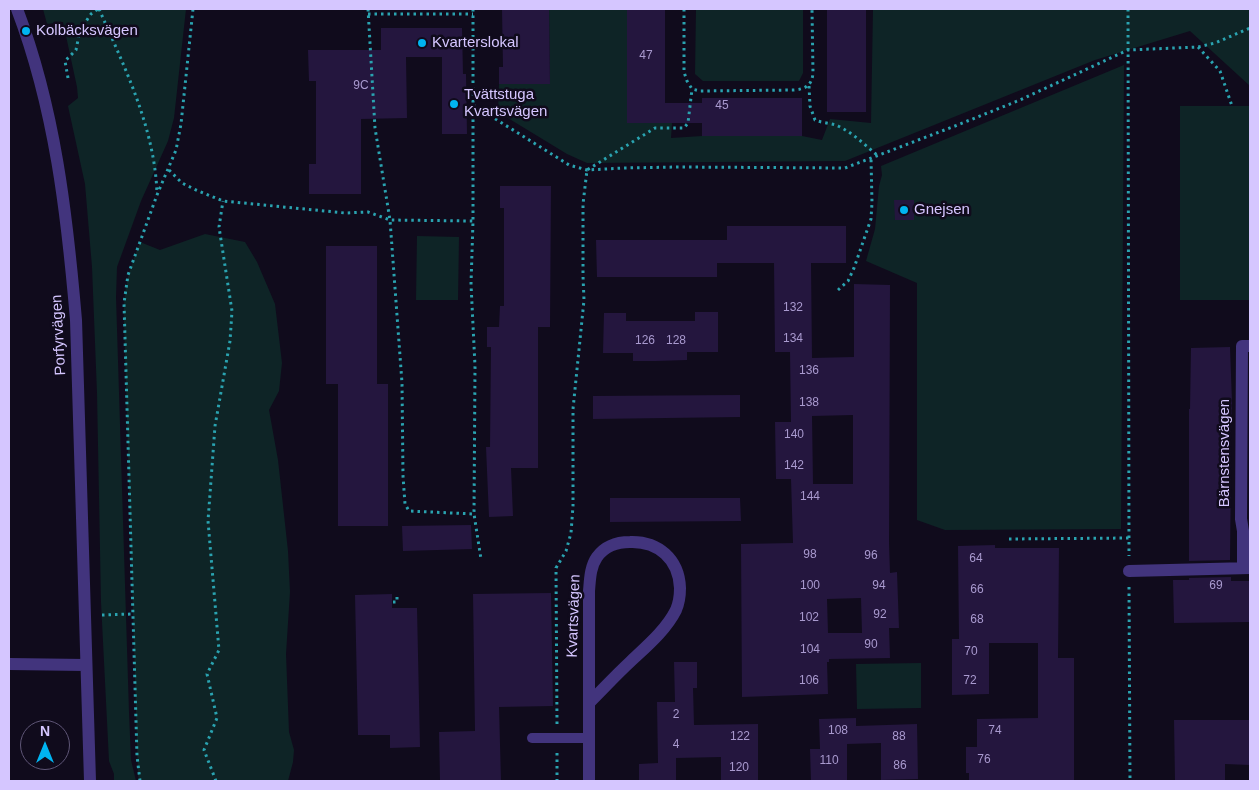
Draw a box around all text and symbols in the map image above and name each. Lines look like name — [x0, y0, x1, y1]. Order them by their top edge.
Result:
place label: Kolbäcksvägen — [36, 22, 138, 40]
marker: Kolbäcksvägen — [20, 25, 32, 37]
place label: Kvarterslokal — [432, 34, 519, 52]
marker: Kvarterslokal — [416, 37, 428, 49]
house number: 47 — [639, 49, 653, 63]
house number: 9C — [353, 79, 369, 93]
place label: Tvättstuga Kvartsvägen — [464, 86, 547, 121]
marker: Tvättstuga Kvartsvägen — [448, 98, 460, 110]
house number: 45 — [715, 99, 729, 113]
place label: Gnejsen — [914, 201, 970, 219]
marker: Gnejsen — [898, 204, 910, 216]
street label: Porfyrvägen — [48, 294, 70, 376]
house number: 132 — [783, 301, 803, 315]
house number: 134 — [783, 332, 803, 346]
house number: 126 — [635, 334, 655, 348]
house number: 128 — [666, 334, 686, 348]
house number: 136 — [799, 364, 819, 378]
house number: 138 — [799, 396, 819, 410]
street label: Bärnstensvägen — [1216, 399, 1234, 507]
house number: 140 — [784, 428, 804, 442]
house number: 142 — [784, 459, 804, 473]
house number: 144 — [800, 490, 820, 504]
house number: 98 — [803, 548, 817, 562]
house number: 96 — [864, 549, 878, 563]
house number: 64 — [969, 552, 983, 566]
street label: Kvartsvägen — [564, 574, 584, 658]
house number: 100 — [800, 579, 820, 593]
house number: 94 — [872, 579, 886, 593]
house number: 69 — [1209, 579, 1223, 593]
house number: 66 — [970, 583, 984, 597]
house number: 92 — [873, 608, 887, 622]
house number: 102 — [799, 611, 819, 625]
house number: 68 — [970, 613, 984, 627]
house number: 90 — [864, 638, 878, 652]
house number: 104 — [800, 643, 820, 657]
house number: 70 — [964, 645, 978, 659]
house number: 106 — [799, 674, 819, 688]
house number: 72 — [963, 674, 977, 688]
house number: 2 — [673, 708, 679, 722]
north arrow — [20, 720, 70, 770]
text: N — [40, 723, 50, 739]
house number: 108 — [828, 724, 848, 738]
house number: 74 — [988, 724, 1002, 738]
house number: 122 — [730, 730, 750, 744]
house number: 88 — [892, 730, 906, 744]
house number: 4 — [673, 738, 679, 752]
house number: 76 — [977, 753, 991, 767]
house number: 110 — [819, 754, 839, 768]
house number: 86 — [893, 759, 907, 773]
house number: 120 — [729, 761, 749, 775]

